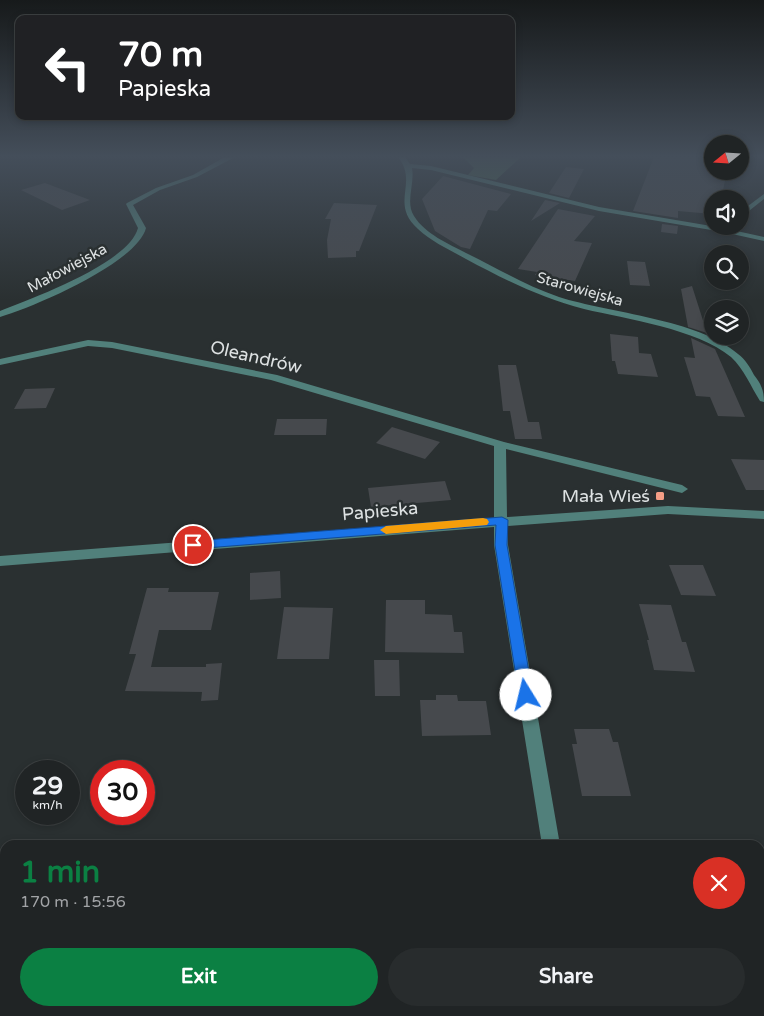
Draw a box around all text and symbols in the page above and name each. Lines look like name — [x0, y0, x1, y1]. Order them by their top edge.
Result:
text: 70 m — [118, 34, 203, 76]
icon: left — [35, 35, 100, 100]
text: Papieska — [118, 76, 211, 102]
north arrow — [704, 135, 749, 180]
map controls — [704, 135, 749, 345]
button: sound — [704, 190, 749, 235]
street label: Małowiejska — [24, 240, 110, 296]
button: search — [704, 245, 749, 290]
street label: Starowiejska — [535, 268, 625, 310]
button: layers — [704, 300, 749, 345]
street label: Oleandrów — [208, 336, 304, 378]
place label: Mała Wieś — [562, 485, 650, 507]
marker: Mała Wieś — [654, 490, 666, 502]
street label: Papieska — [341, 497, 419, 525]
pin — [172, 524, 214, 566]
icon: arrive — [179, 531, 207, 559]
position arrow — [499, 668, 551, 720]
speed limit sign: 30 — [90, 760, 155, 825]
text: 29 — [32, 771, 63, 801]
text: km/h — [32, 798, 63, 812]
text: 1 min — [20, 854, 100, 891]
button: close — [693, 857, 745, 909]
text: 170 m · 15:56 — [20, 892, 126, 912]
button: Exit — [20, 948, 378, 1006]
button: Share — [388, 948, 745, 1006]

